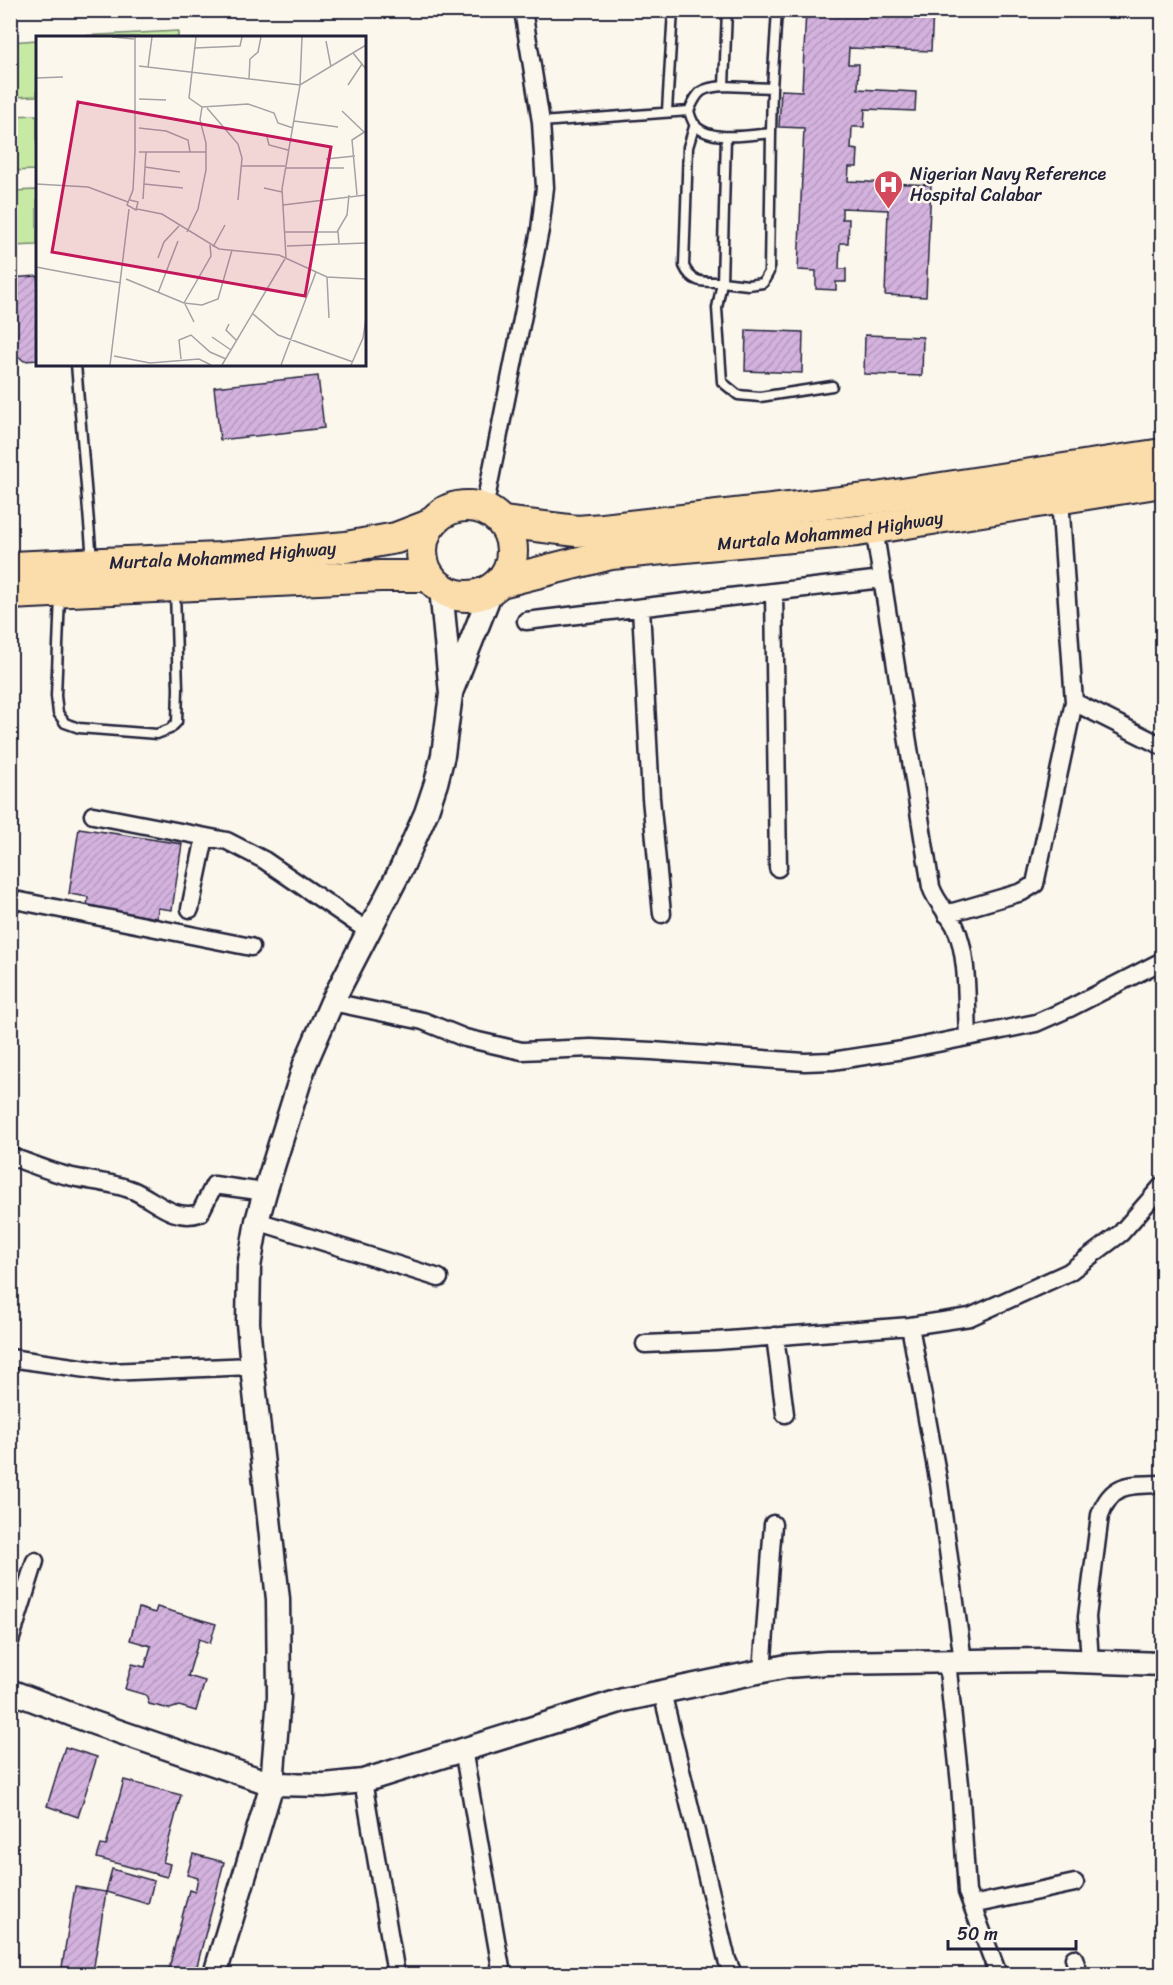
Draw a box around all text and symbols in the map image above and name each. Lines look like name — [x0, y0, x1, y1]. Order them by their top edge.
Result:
inset map — [36, 36, 366, 366]
place label: Nigerian Navy Reference Hospital Calabar — [910, 158, 1107, 211]
hospital icon: Nigerian Navy Reference Hospital Calabar — [873, 168, 905, 210]
street label: Murtala Mohammed Highway — [716, 501, 946, 560]
street label: Murtala Mohammed Highway — [108, 532, 338, 579]
scale bar — [948, 1913, 1076, 1951]
text: 50 m — [957, 1918, 998, 1950]

